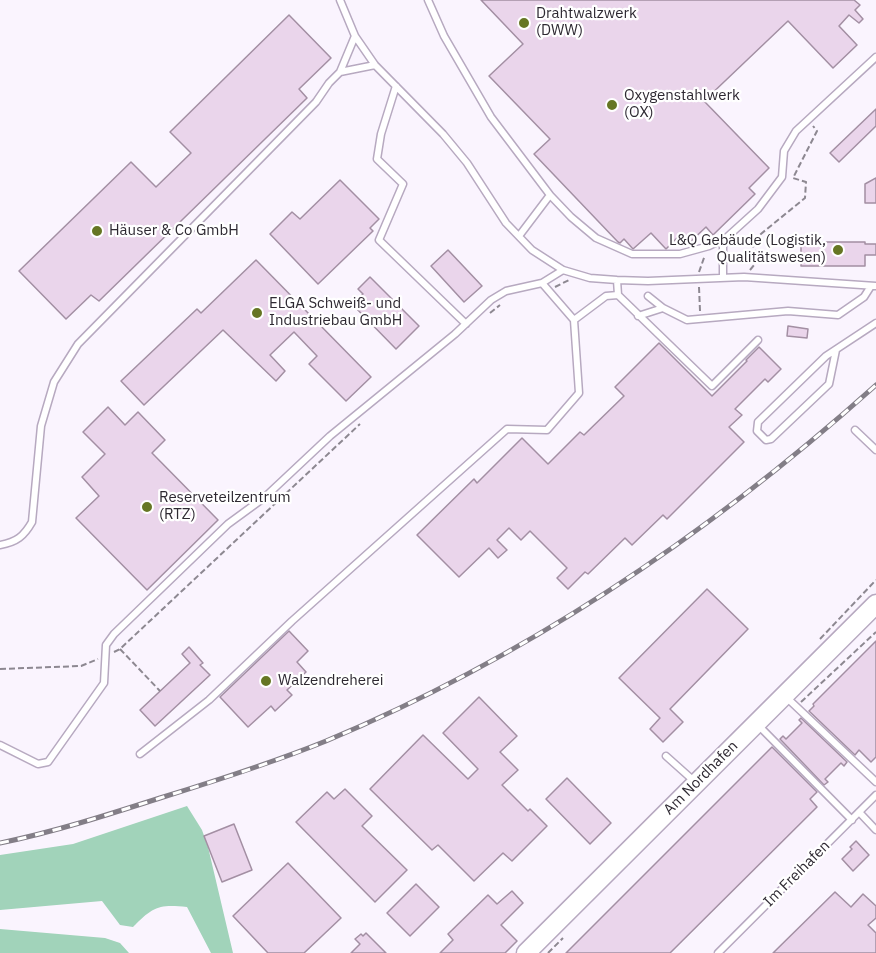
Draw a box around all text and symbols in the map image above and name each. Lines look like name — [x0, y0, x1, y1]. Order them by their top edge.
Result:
place label: Drahtwalzwerk (DWW) — [536, 5, 637, 40]
marker: Drahtwalzwerk (DWW) — [517, 16, 531, 30]
place label: Oxygenstahlwerk (OX) — [624, 87, 740, 122]
marker: Oxygenstahlwerk (OX) — [605, 98, 619, 112]
place label: Häuser & Co GmbH — [109, 222, 239, 240]
marker: Häuser & Co GmbH — [90, 224, 104, 238]
place label: L&Q Gebäude (Logistik, Qualitätswesen) — [669, 232, 826, 267]
marker: L&Q Gebäude (Logistik, Qualitätswesen) — [831, 243, 845, 257]
place label: ELGA Schweiß- und Industriebau GmbH — [269, 295, 402, 330]
marker: ELGA Schweiß- und Industriebau GmbH — [250, 306, 264, 320]
place label: Reserveteilzentrum (RTZ) — [159, 489, 291, 524]
marker: Reserveteilzentrum (RTZ) — [140, 500, 154, 514]
place label: Walzendreherei — [278, 672, 383, 690]
marker: Walzendreherei — [259, 674, 273, 688]
street label: Am Nordhafen — [660, 737, 742, 819]
street label: Im Freihafen — [760, 837, 834, 911]

